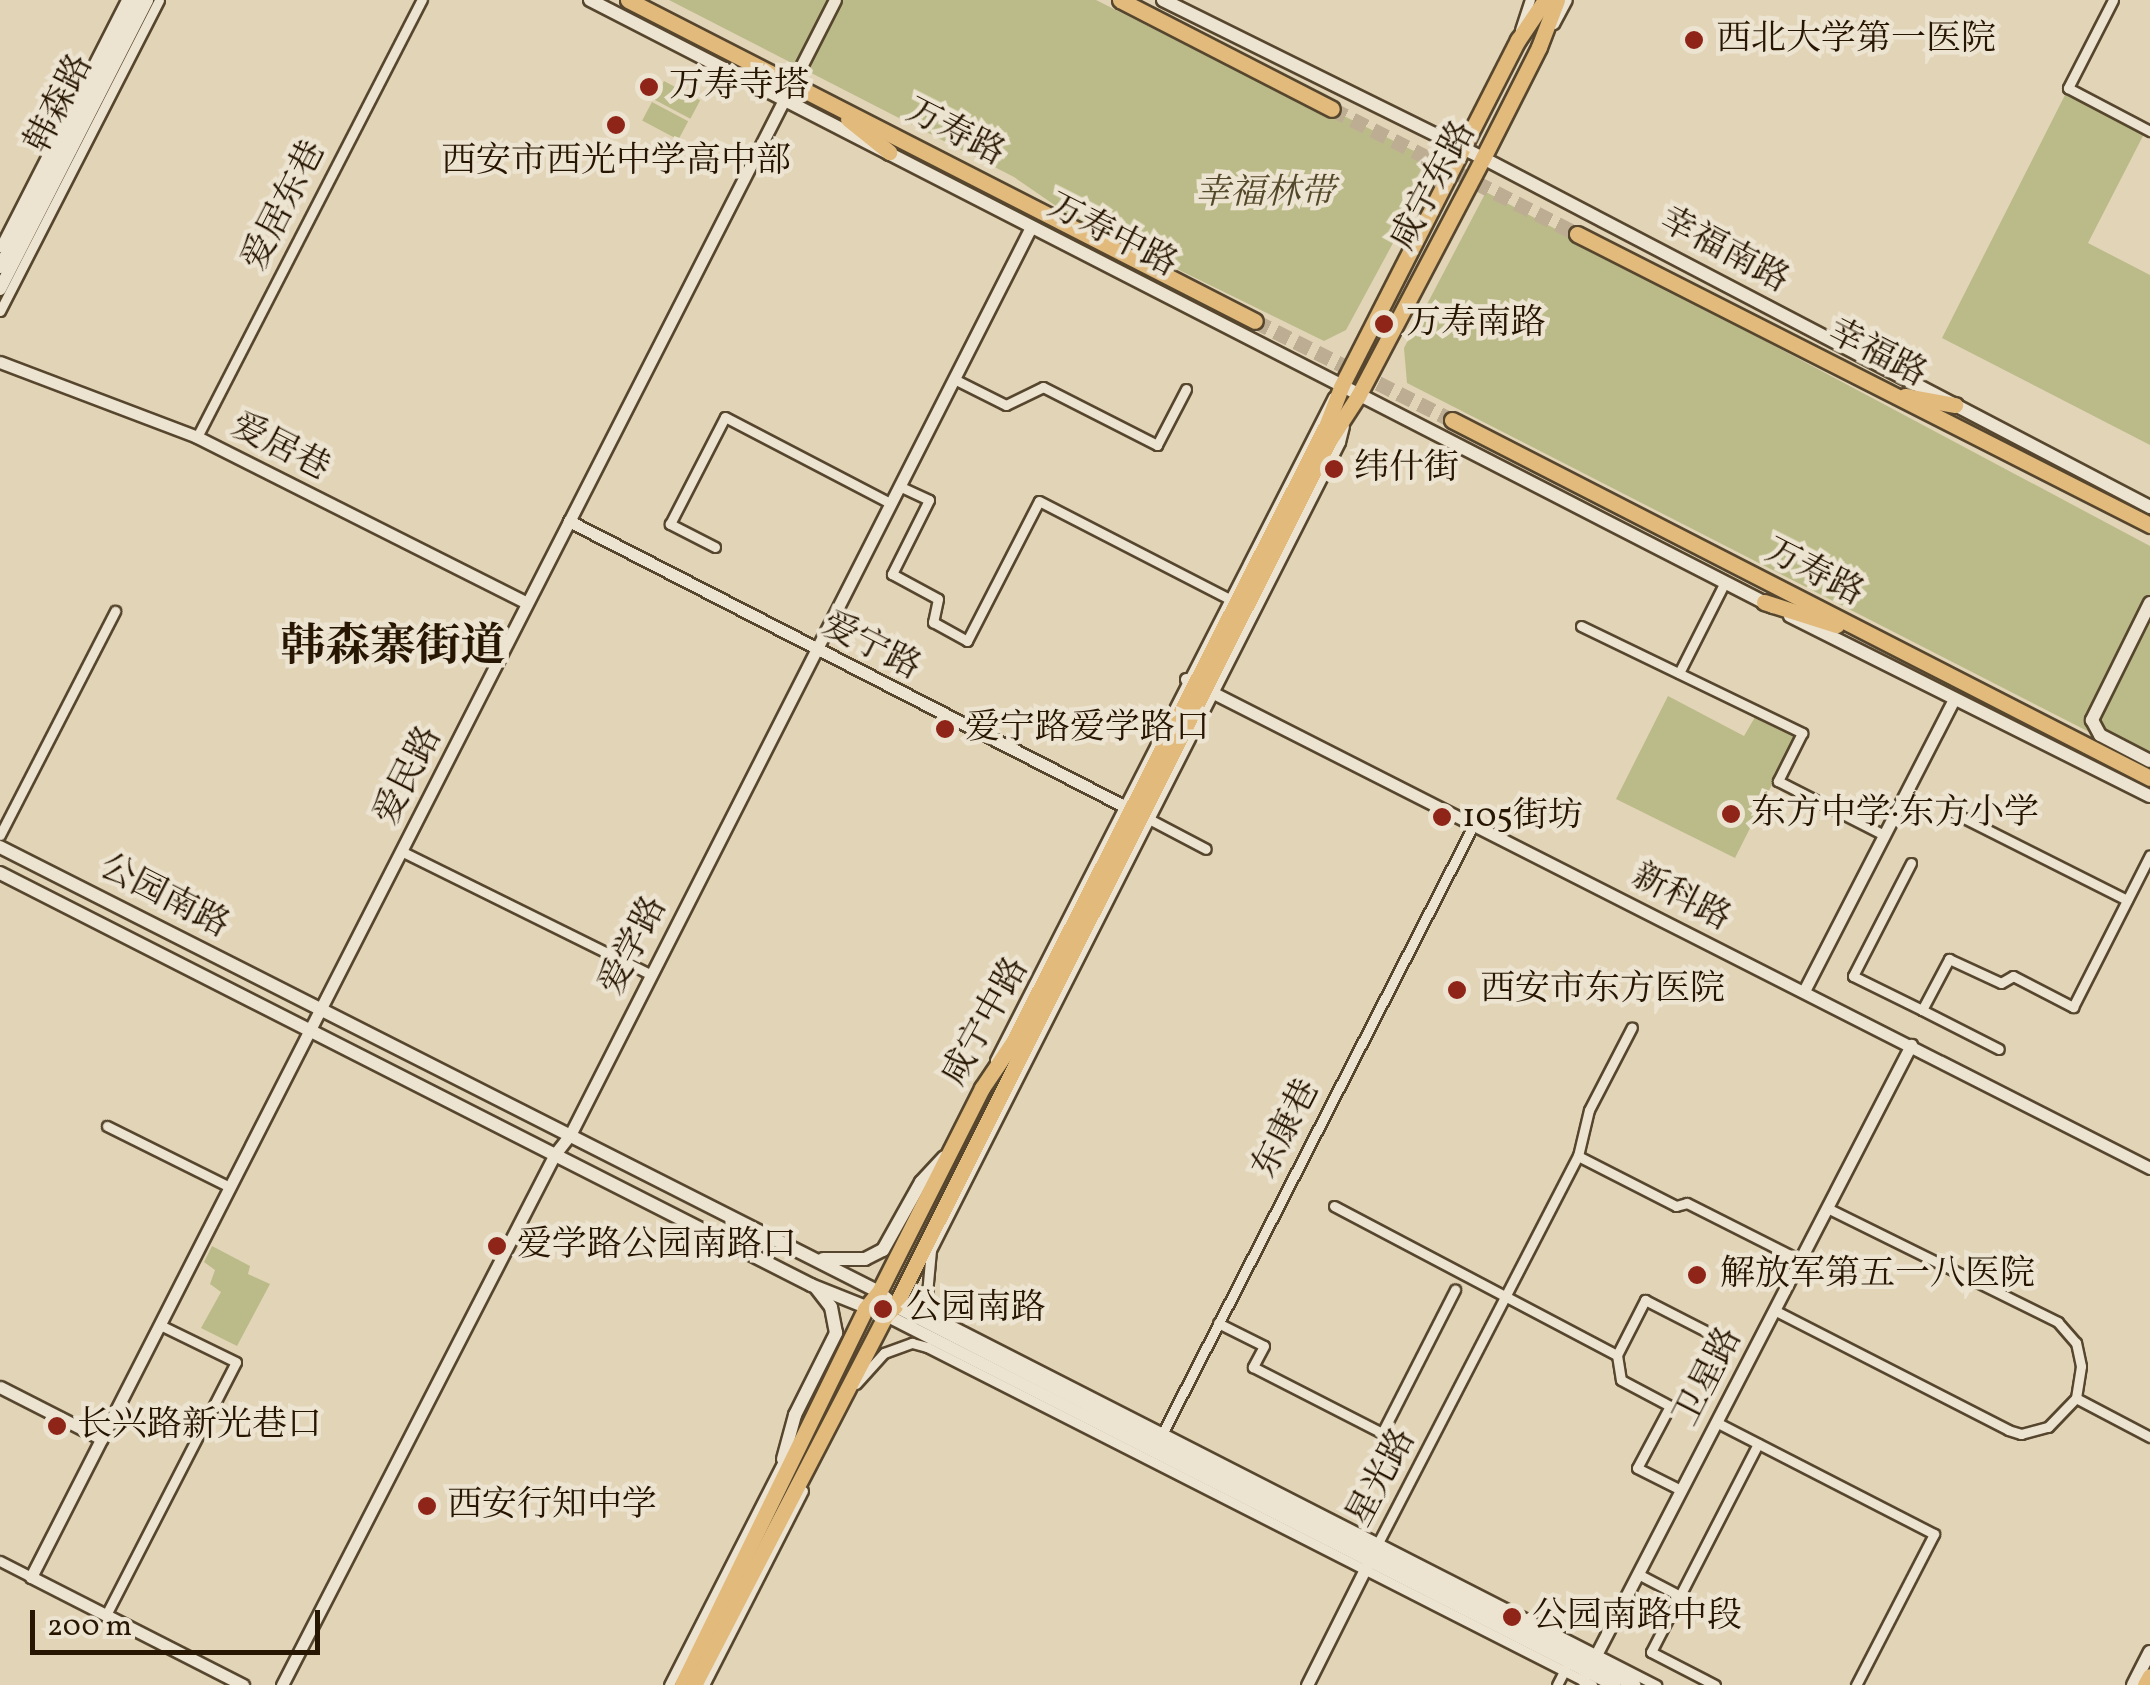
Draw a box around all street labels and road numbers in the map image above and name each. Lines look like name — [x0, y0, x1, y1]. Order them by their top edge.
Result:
street label: 韩森路 — [17, 48, 103, 160]
street label: 万寿路 — [899, 90, 1011, 176]
street label: 咸宁东路 — [1383, 114, 1485, 258]
street label: 爱居东巷 — [235, 134, 335, 278]
street label: 万寿中路 — [1040, 186, 1184, 286]
street label: 幸福南路 — [1652, 200, 1796, 302]
street label: 幸福路 — [1821, 311, 1933, 397]
street label: 爱居巷 — [224, 405, 336, 491]
street label: 万寿路 — [1758, 530, 1870, 616]
street label: 爱宁路 — [815, 604, 927, 690]
street label: 爱民路 — [366, 720, 452, 832]
street label: 公园南路 — [92, 847, 236, 947]
street label: 新科路 — [1625, 855, 1737, 941]
street label: 爱学路 — [591, 890, 677, 1002]
street label: 咸宁中路 — [934, 951, 1038, 1093]
street label: 东康巷 — [1244, 1073, 1330, 1185]
street label: 卫星路 — [1666, 1321, 1752, 1433]
street label: 星光路 — [1339, 1422, 1425, 1534]

